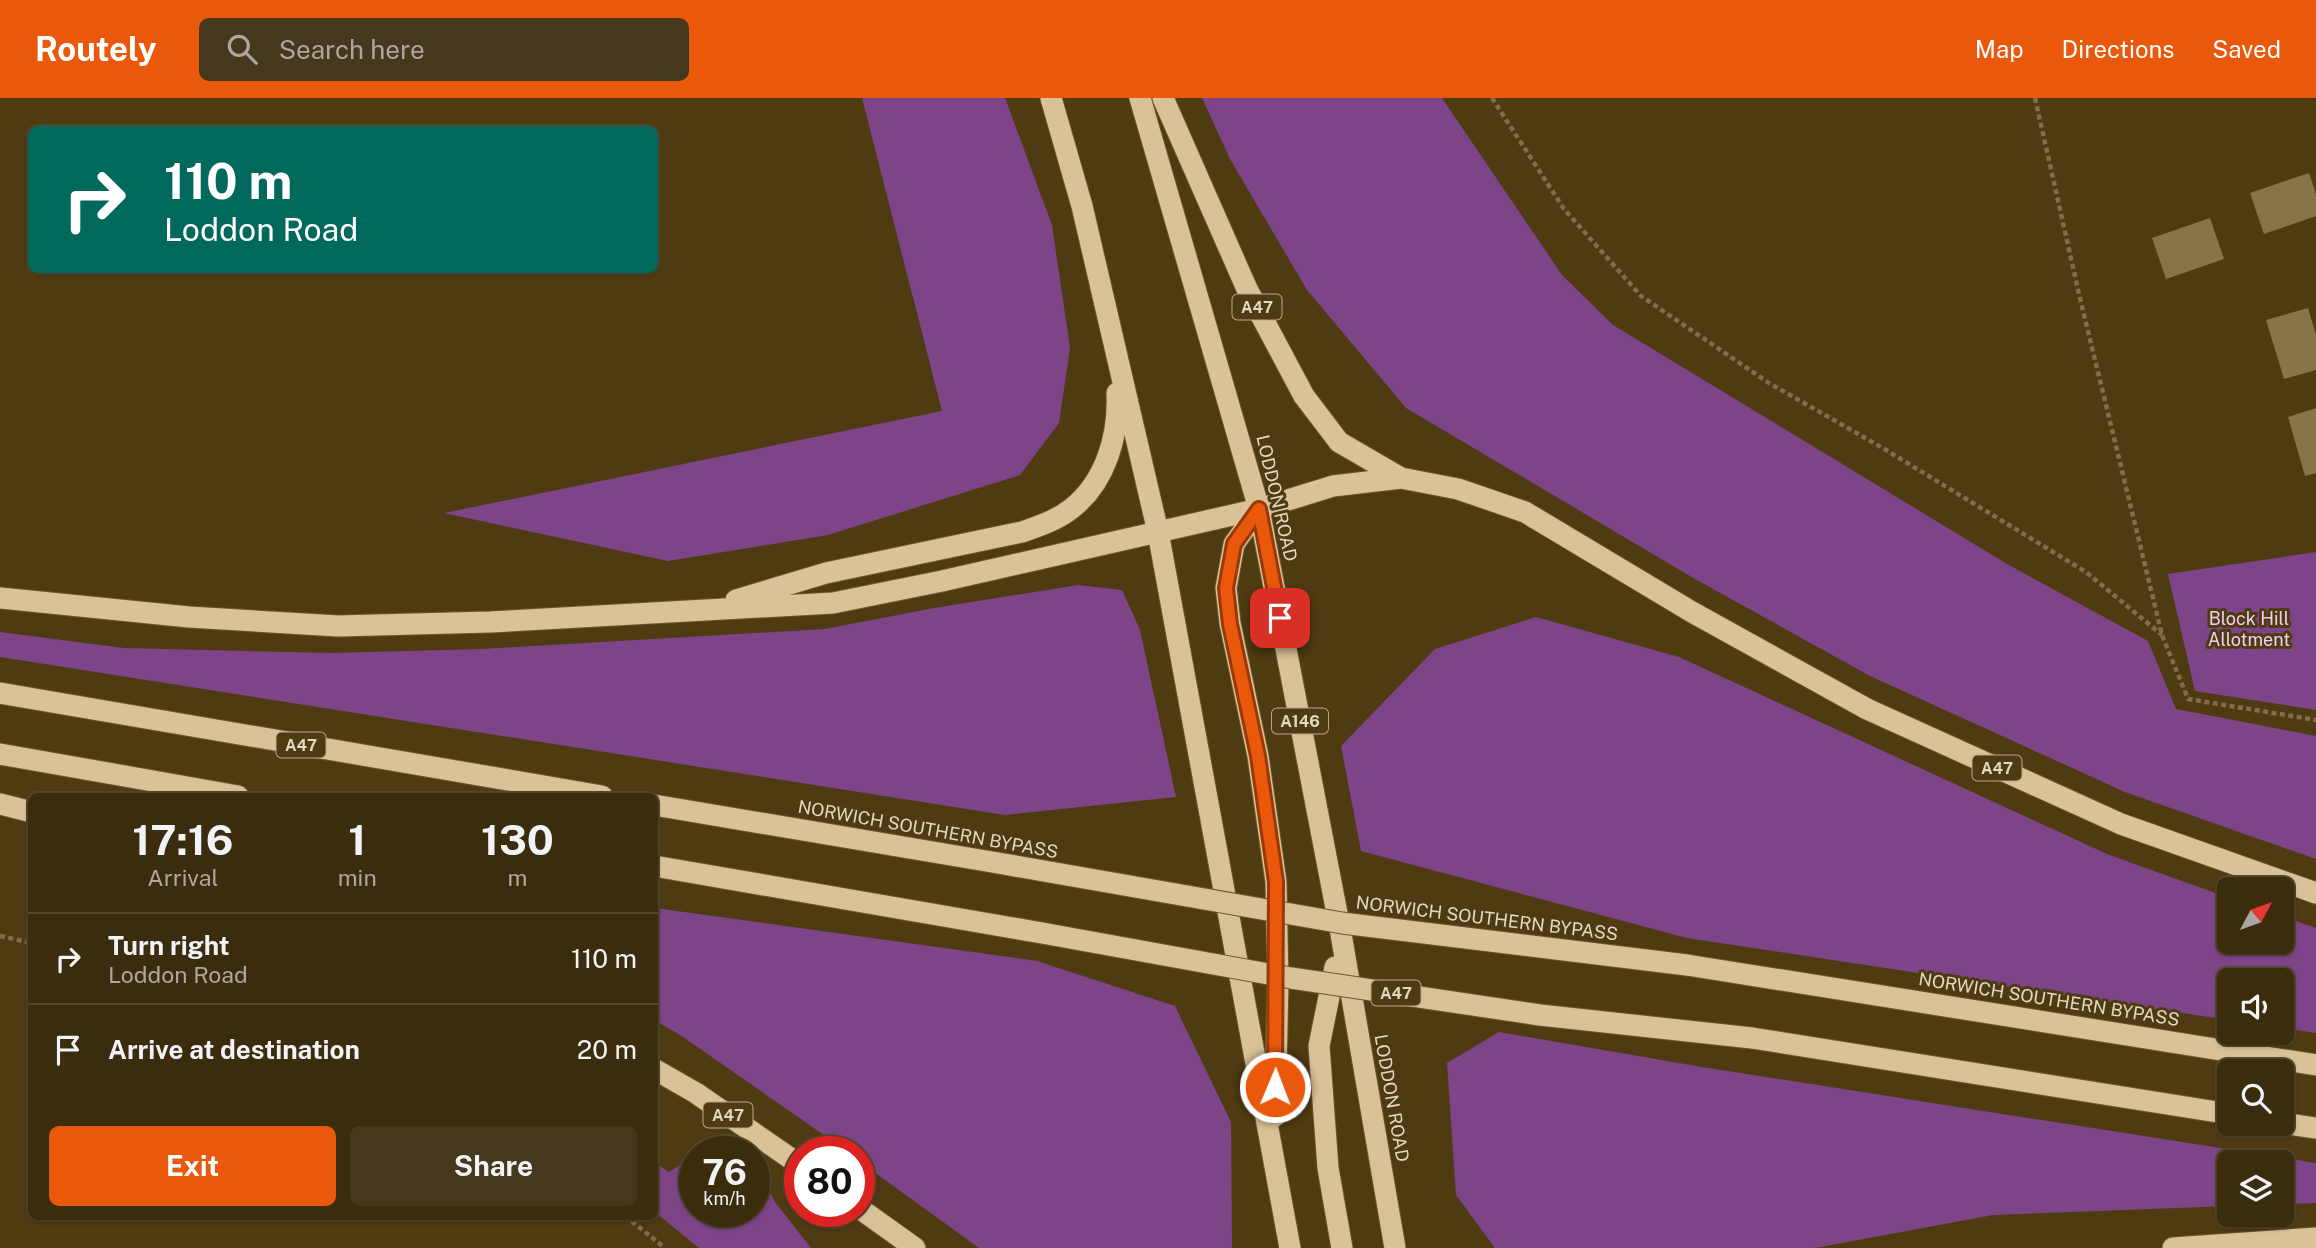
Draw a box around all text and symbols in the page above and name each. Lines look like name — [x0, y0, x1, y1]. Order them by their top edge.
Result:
search box — [199, 18, 689, 81]
text: Routely — [35, 30, 157, 68]
icon: search — [223, 30, 261, 68]
text: Search here — [279, 34, 425, 65]
text: Map — [1975, 35, 2024, 63]
text: Directions — [2062, 35, 2174, 63]
text: Saved — [2212, 35, 2281, 63]
text: 110 m — [164, 152, 292, 210]
icon: right — [49, 154, 140, 245]
text: Loddon Road — [164, 211, 358, 248]
road number: A47 — [1232, 294, 1282, 320]
street label: LODDON ROAD — [1252, 433, 1302, 563]
pin — [1250, 588, 1310, 648]
icon: arrive — [1261, 599, 1299, 637]
park label: Block Hill Allotment — [2208, 608, 2290, 650]
road number: A146 — [1272, 708, 1328, 734]
road number: A47 — [276, 732, 326, 758]
road number: A47 — [1972, 755, 2022, 780]
street label: NORWICH SOUTHERN BYPASS — [796, 796, 1060, 862]
text: 17:16 — [132, 815, 234, 864]
text: 1 — [348, 815, 366, 864]
text: 130 — [481, 815, 554, 864]
text: Arrival — [147, 864, 218, 891]
text: min — [338, 864, 377, 891]
text: m — [507, 864, 527, 891]
north arrow — [2217, 877, 2294, 954]
map controls — [2217, 877, 2294, 1227]
street label: NORWICH SOUTHERN BYPASS — [1355, 891, 1619, 945]
text: Turn right — [108, 930, 230, 961]
icon: right — [49, 940, 87, 978]
text: 110 m — [571, 943, 637, 974]
text: Loddon Road — [108, 961, 248, 988]
street label: NORWICH SOUTHERN BYPASS — [1917, 968, 2181, 1030]
button: sound — [2217, 968, 2294, 1045]
road number: A47 — [1372, 980, 1420, 1006]
icon: arrive — [49, 1031, 87, 1069]
street label: LODDON ROAD — [1370, 1033, 1414, 1163]
text: Arrive at destination — [108, 1034, 360, 1065]
text: 20 m — [577, 1034, 637, 1065]
position arrow — [1238, 1050, 1312, 1124]
button: search — [2217, 1059, 2294, 1136]
road number: A47 — [704, 1102, 752, 1128]
button: Exit — [49, 1126, 336, 1206]
button: Share — [350, 1126, 637, 1206]
speed limit sign: 80 — [784, 1136, 875, 1227]
button: layers — [2217, 1150, 2294, 1227]
text: 76 — [702, 1152, 747, 1193]
text: km/h — [703, 1188, 746, 1209]

